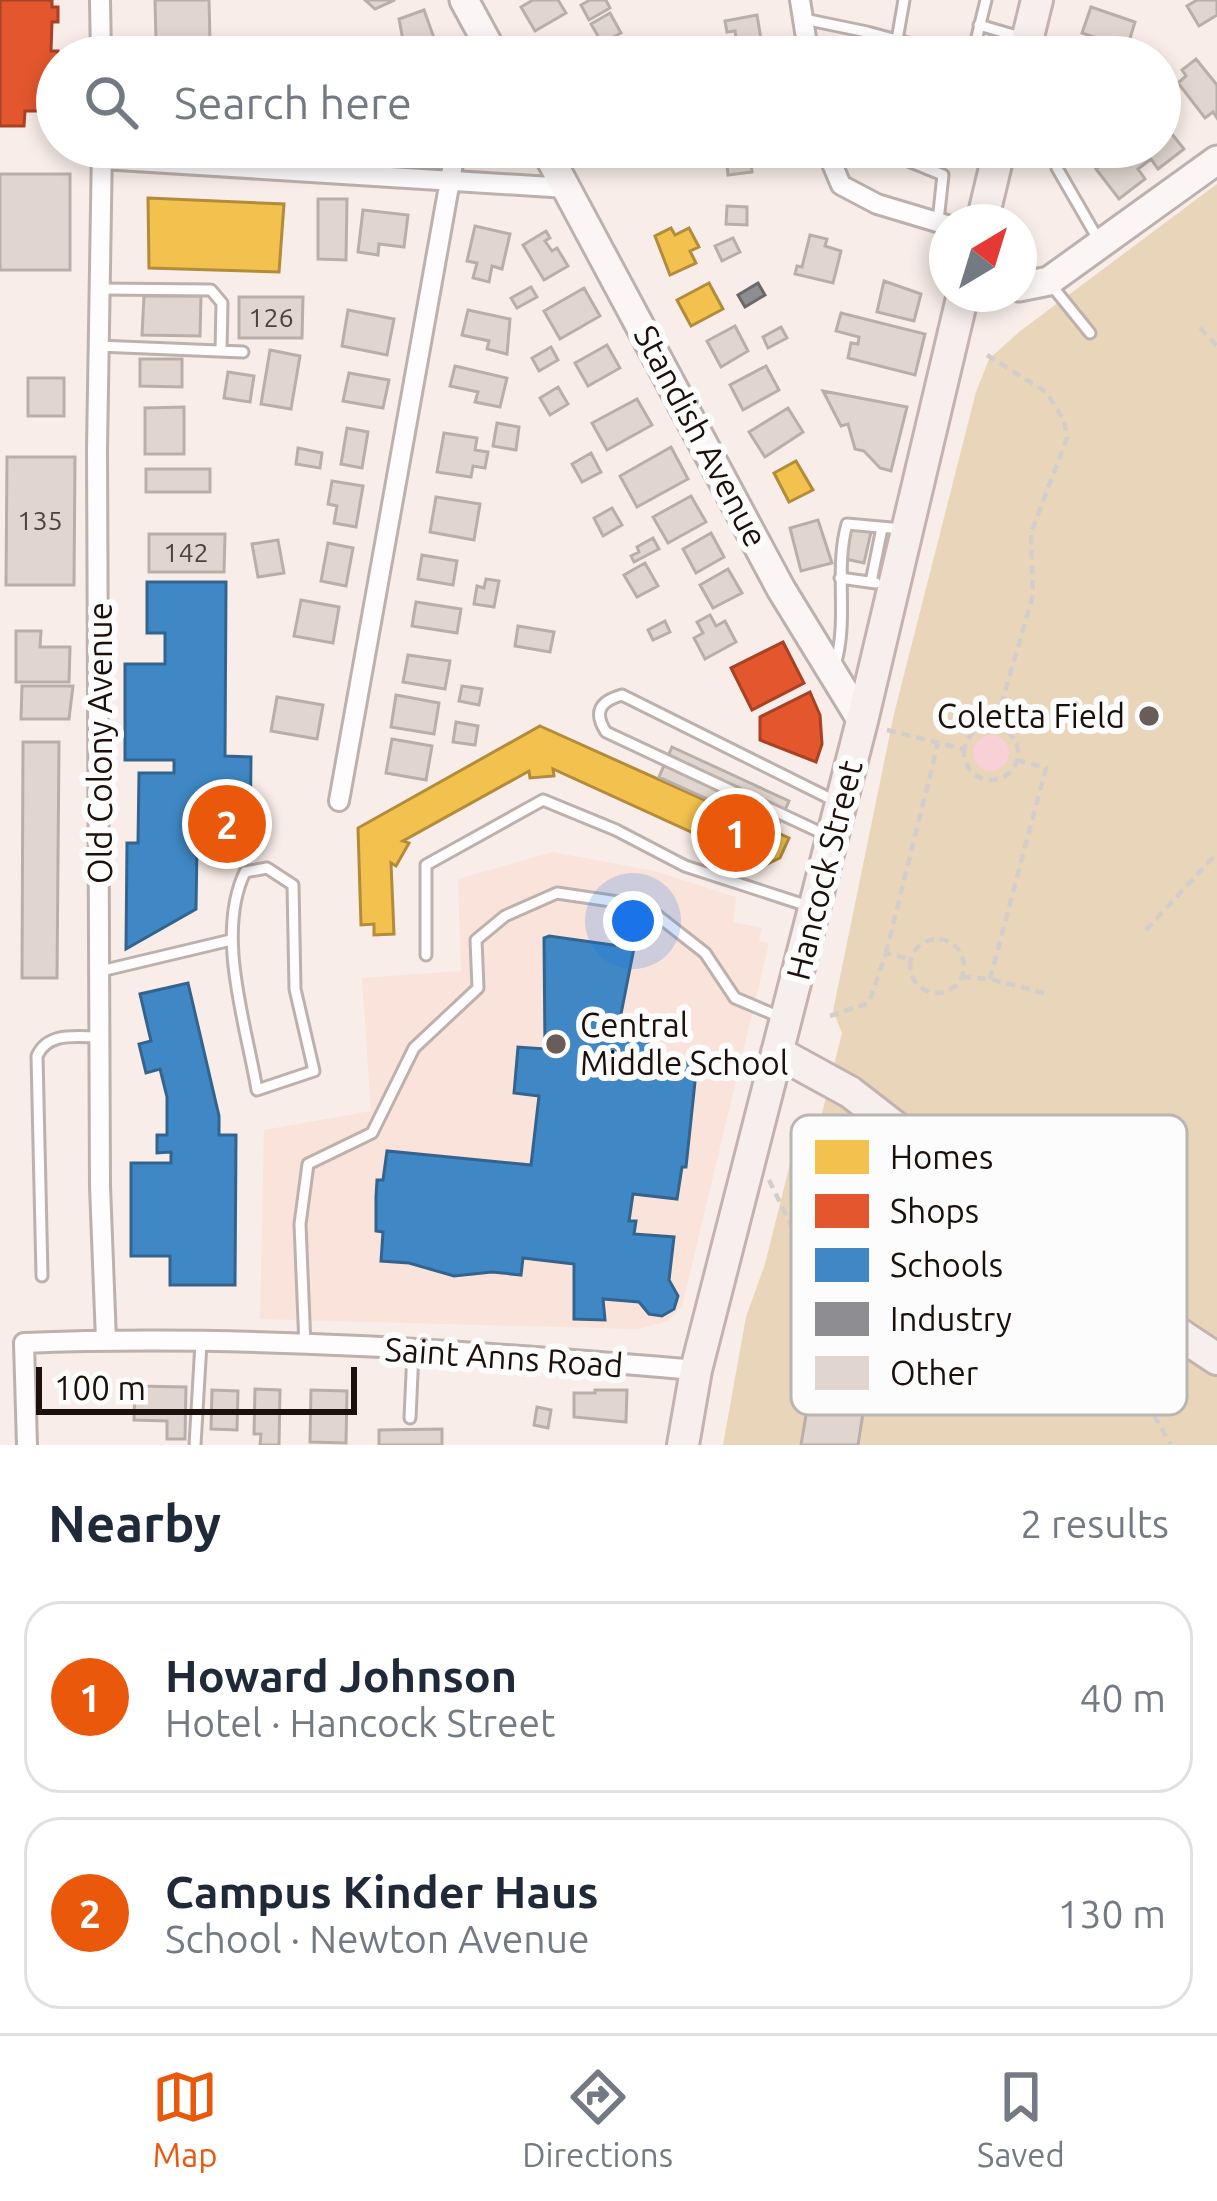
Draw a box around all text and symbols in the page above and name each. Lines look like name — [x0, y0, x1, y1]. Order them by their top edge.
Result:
search box — [36, 36, 1181, 168]
icon: search — [78, 69, 144, 135]
text: Search here — [174, 77, 412, 128]
north arrow — [929, 204, 1037, 312]
house number: 126 — [248, 302, 294, 332]
street label: Standish Avenue — [628, 319, 775, 553]
house number: 135 — [17, 505, 63, 535]
house number: 142 — [163, 537, 209, 567]
street label: Old Colony Avenue — [81, 602, 118, 884]
place label: Coletta Field — [937, 697, 1125, 734]
marker: Coletta Field — [1136, 703, 1162, 729]
street label: Hancock Street — [778, 756, 869, 984]
pin: 2 — [188, 779, 266, 869]
pin: 1 — [697, 788, 775, 878]
your location — [603, 891, 663, 951]
place label: Central Middle School — [580, 1006, 788, 1081]
marker: Central Middle School — [543, 1031, 569, 1057]
legend — [791, 1115, 1187, 1415]
text: Homes — [890, 1138, 993, 1175]
text: Shops — [890, 1192, 979, 1229]
text: Schools — [890, 1246, 1003, 1283]
text: Industry — [890, 1300, 1012, 1337]
street label: Saint Anns Road — [384, 1330, 624, 1383]
text: Other — [890, 1354, 979, 1391]
scale bar — [36, 1361, 357, 1414]
text: 100 m — [54, 1369, 146, 1406]
text: Nearby — [48, 1494, 221, 1552]
text: 2 results — [1020, 1502, 1169, 1545]
text: Howard Johnson — [165, 1650, 517, 1701]
text: 1 — [79, 1676, 101, 1719]
text: 40 m — [1079, 1676, 1166, 1719]
text: Hotel · Hancock Street — [165, 1701, 555, 1744]
text: Campus Kinder Haus — [165, 1866, 599, 1917]
text: 2 — [79, 1892, 101, 1935]
text: 130 m — [1057, 1892, 1166, 1935]
text: School · Newton Avenue — [165, 1917, 589, 1960]
tab: Map — [152, 2064, 218, 2173]
tab: Directions — [522, 2064, 673, 2173]
tab: Saved — [977, 2064, 1065, 2173]

